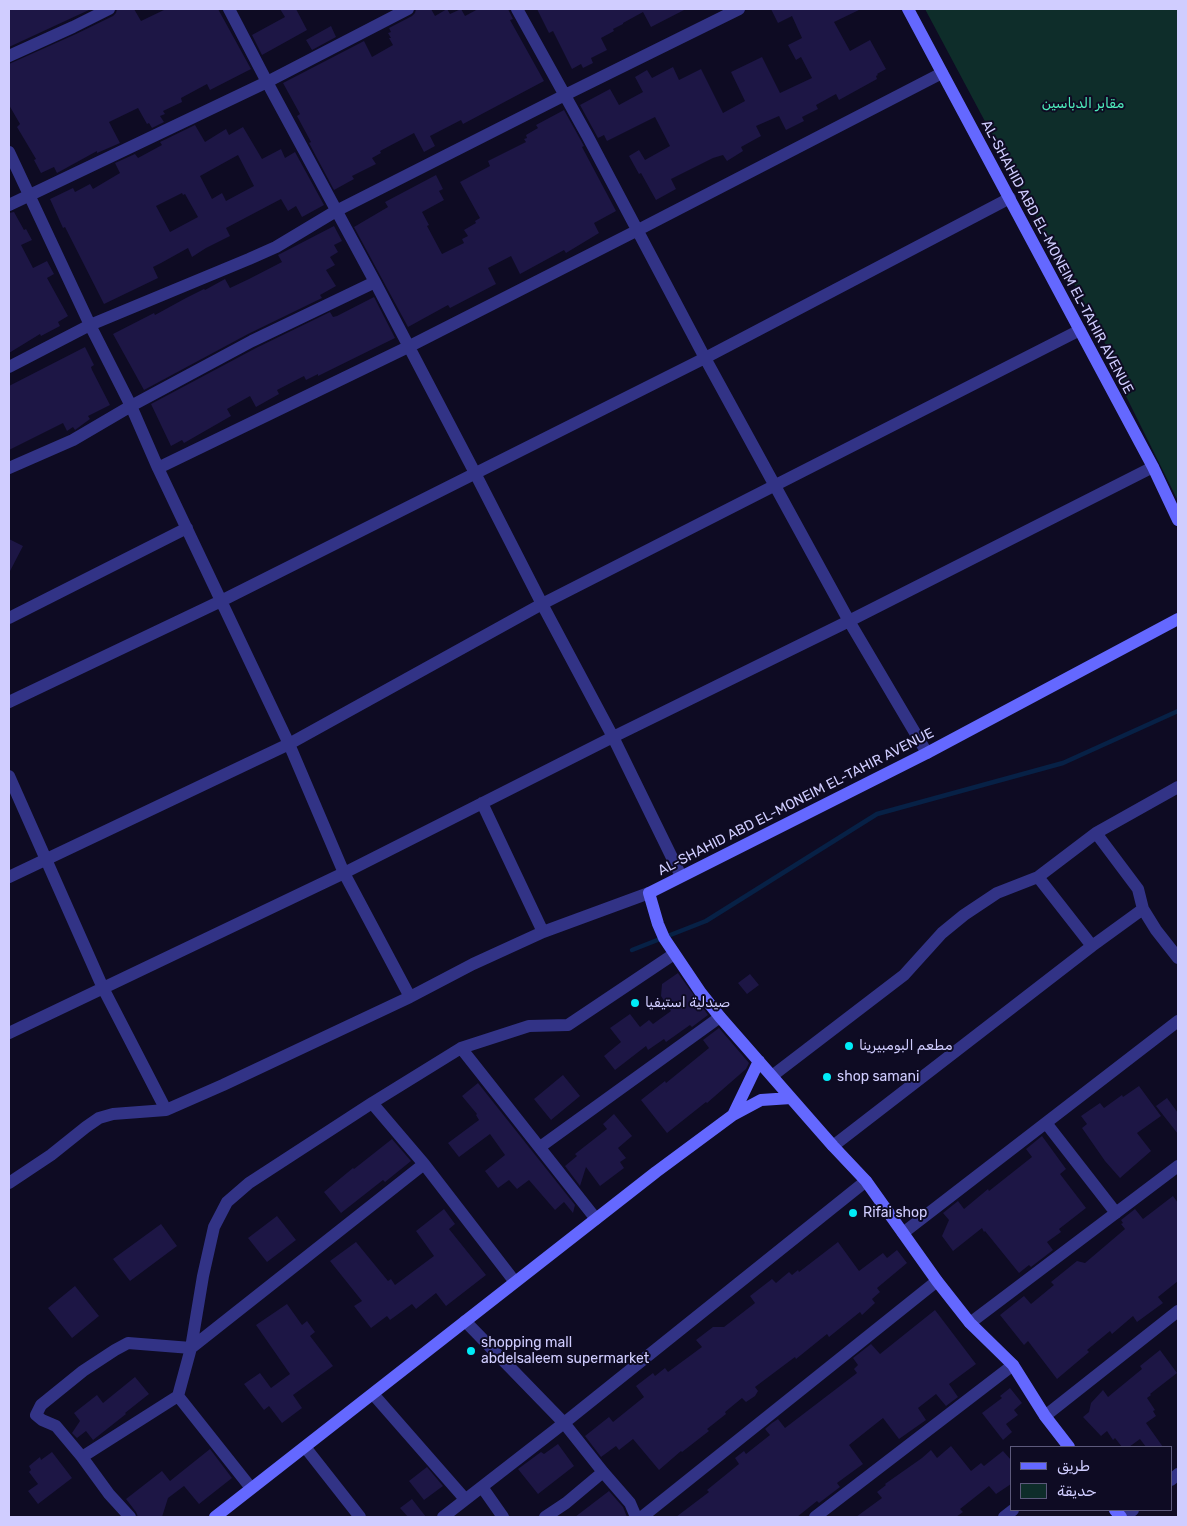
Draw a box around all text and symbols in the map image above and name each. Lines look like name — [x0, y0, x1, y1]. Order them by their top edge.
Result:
park label: مقابر الدباسين — [1042, 96, 1124, 112]
street label: AL-SHAHID ABD EL-MONEIM EL-TAHIR AVENUE — [977, 117, 1137, 397]
street label: AL-SHAHID ABD EL-MONEIM EL-TAHIR AVENUE — [655, 725, 937, 879]
place label: صيدلية استيفيا — [645, 995, 730, 1011]
marker: صيدلية استيفيا — [629, 997, 641, 1009]
place label: مطعم البومبيرينا — [859, 1038, 952, 1054]
marker: مطعم البومبيرينا — [843, 1040, 855, 1052]
place label: shop samani — [837, 1069, 919, 1085]
marker: shop samani — [821, 1071, 833, 1083]
place label: Rifai shop — [863, 1205, 927, 1221]
marker: Rifai shop — [847, 1207, 859, 1219]
place label: shopping mall abdelsaleem supermarket — [481, 1335, 649, 1368]
marker: shopping mall abdelsaleem supermarket — [465, 1345, 477, 1357]
legend — [1010, 1446, 1172, 1511]
text: طريق — [1057, 1457, 1090, 1475]
text: حديقة — [1057, 1482, 1097, 1500]

